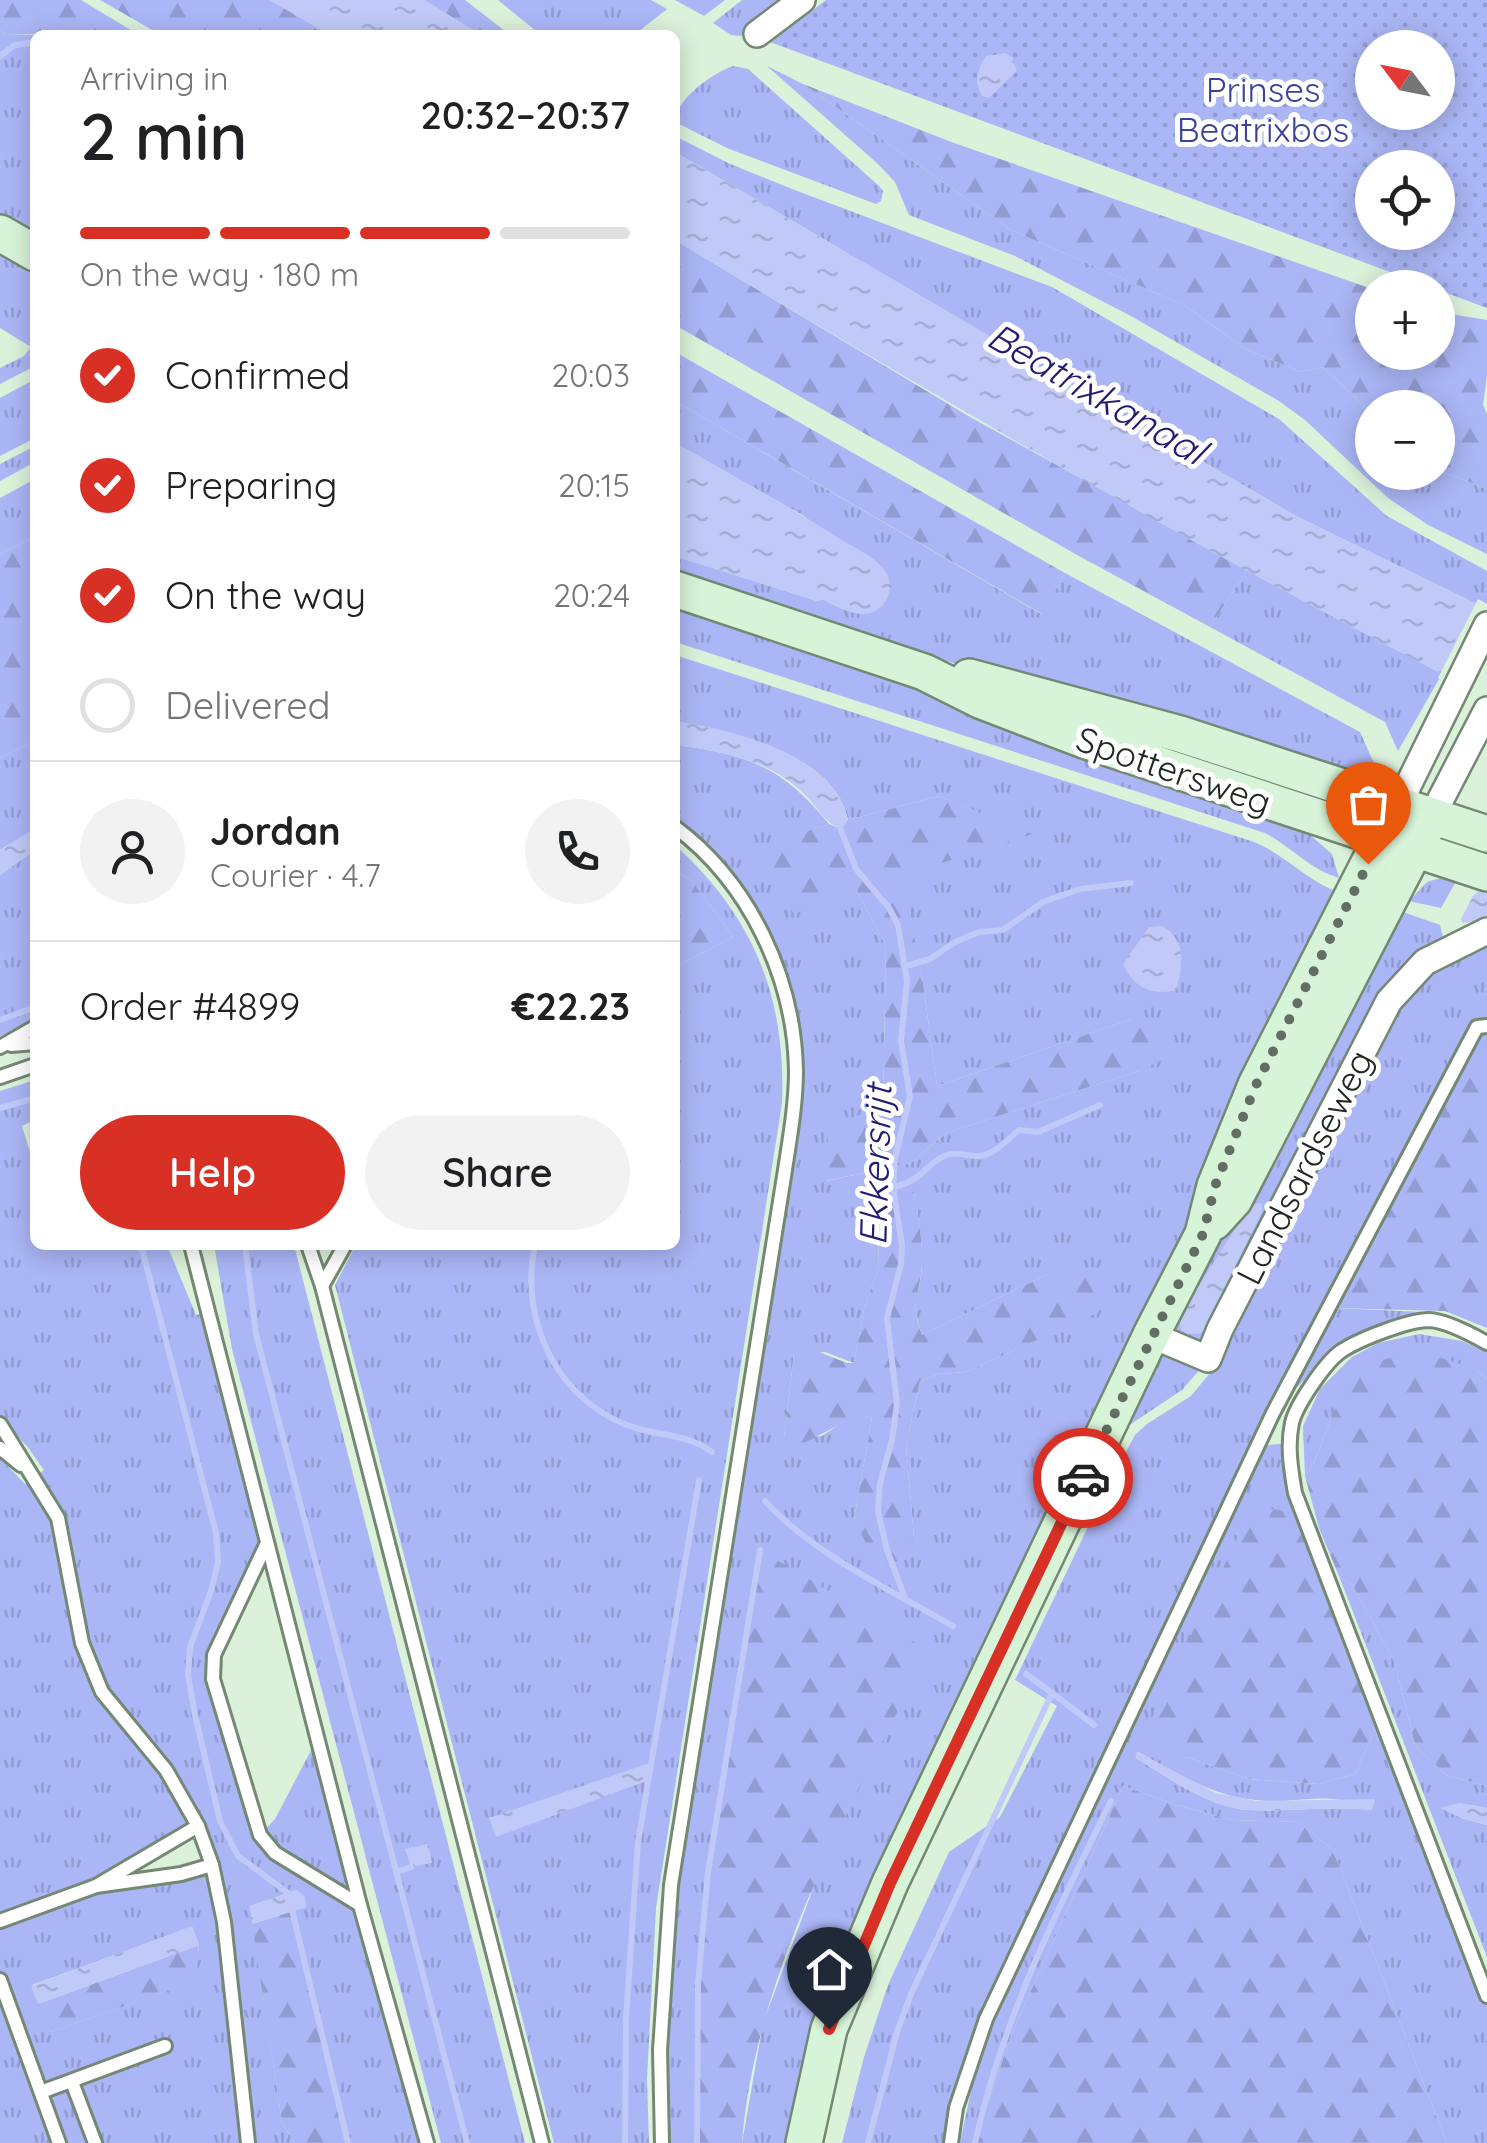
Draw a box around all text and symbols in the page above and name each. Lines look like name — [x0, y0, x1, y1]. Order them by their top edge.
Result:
north arrow — [1355, 30, 1455, 130]
map controls — [1355, 30, 1455, 490]
text: Arriving in — [80, 58, 229, 98]
park label: Prinses Beatrixbos — [1177, 67, 1349, 151]
text: 20:32–20:37 — [421, 91, 630, 139]
text: 2 min — [80, 95, 248, 176]
button: locate — [1355, 150, 1455, 250]
text: On the way · 180 m — [80, 254, 359, 294]
button: + — [1355, 270, 1455, 370]
water label: Beatrixkanaal — [979, 311, 1218, 477]
icon: check — [80, 348, 135, 403]
text: Confirmed — [165, 351, 350, 399]
text: 20:03 — [551, 355, 630, 395]
button: − — [1355, 390, 1455, 490]
icon: check — [80, 458, 135, 513]
text: Preparing — [165, 461, 337, 509]
text: 20:15 — [558, 465, 630, 505]
icon: check — [80, 568, 135, 623]
text: On the way — [165, 571, 366, 619]
text: 20:24 — [553, 575, 630, 615]
text: Delivered — [165, 681, 331, 729]
street label: Spottersweg — [1071, 716, 1277, 824]
pin — [1326, 762, 1411, 865]
icon: bag — [1341, 777, 1396, 832]
button: person — [80, 799, 185, 904]
button: phone — [525, 799, 630, 904]
text: Jordan — [210, 807, 341, 855]
text: Courier · 4.7 — [210, 855, 381, 895]
text: Order #4899 — [80, 982, 300, 1030]
text: €22.23 — [511, 982, 630, 1030]
street label: Landsardseweg — [1226, 1042, 1382, 1292]
water label: Ekkersrijt — [848, 1080, 902, 1246]
button: Help — [80, 1115, 345, 1230]
button: Share — [365, 1115, 630, 1230]
courier — [1033, 1428, 1133, 1528]
icon: car — [1056, 1451, 1111, 1506]
pin — [787, 1927, 872, 2030]
icon: home — [802, 1942, 857, 1997]

